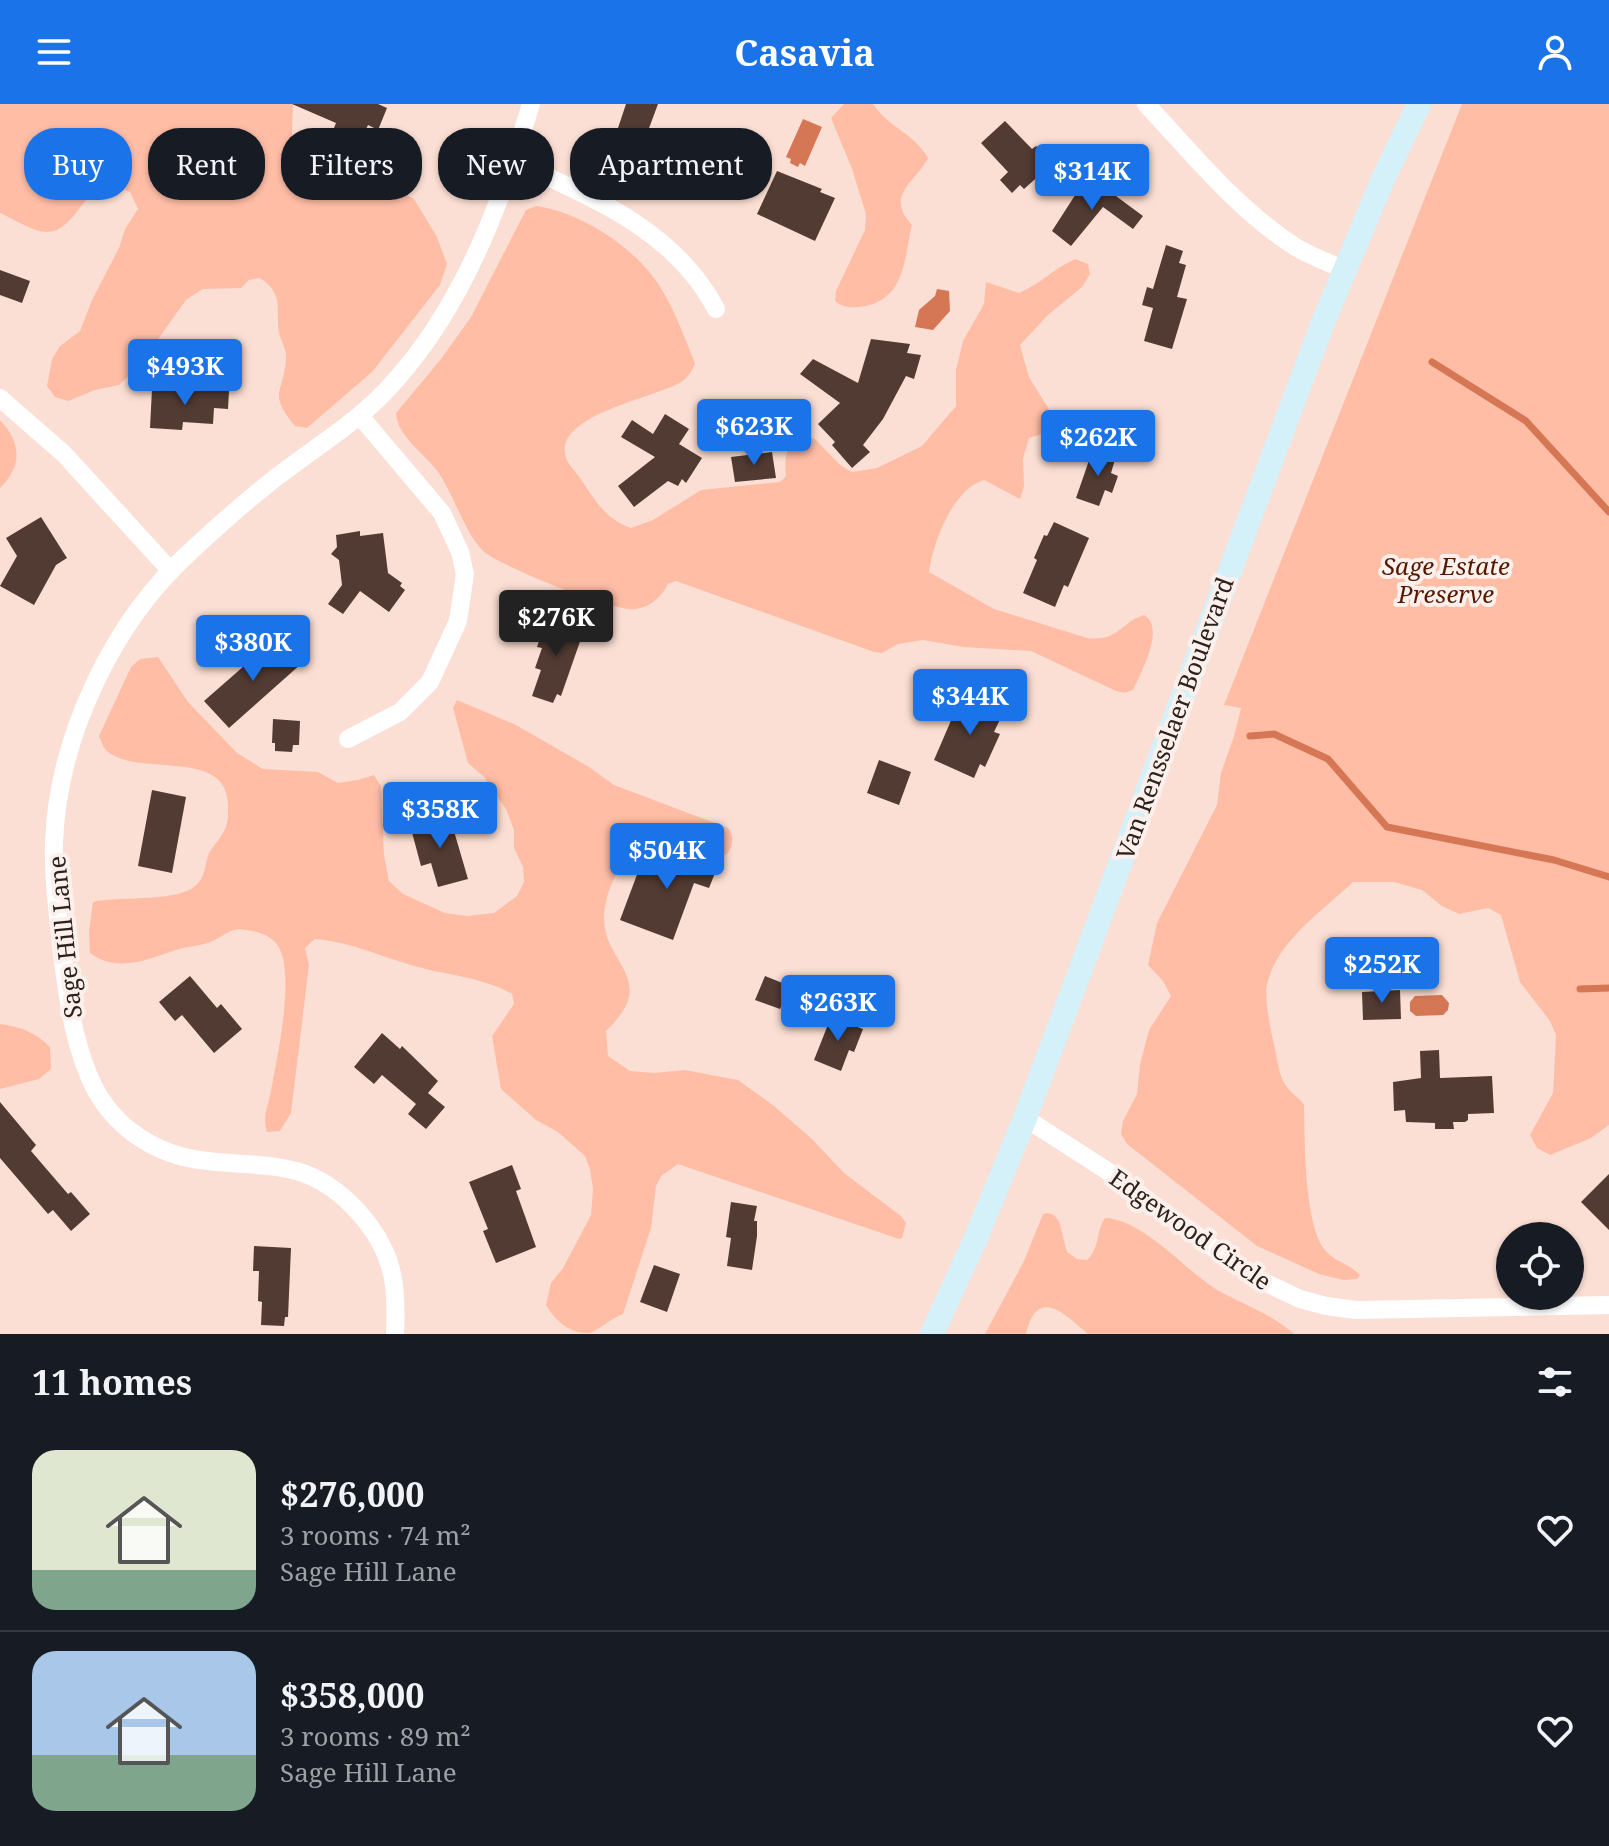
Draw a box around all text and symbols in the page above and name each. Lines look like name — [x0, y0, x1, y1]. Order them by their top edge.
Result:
text: Casavia — [734, 28, 875, 77]
icon: menu — [32, 30, 76, 74]
icon: person — [1533, 30, 1577, 74]
chip: Buy — [24, 128, 132, 200]
chip: Rent — [148, 128, 265, 200]
chip: Filters — [281, 128, 422, 200]
chip: New — [438, 128, 554, 200]
chip: Apartment — [570, 128, 772, 200]
pin: $314K — [1036, 144, 1148, 212]
text: $314K — [1053, 152, 1131, 188]
pin: $493K — [129, 339, 241, 407]
text: $493K — [146, 347, 224, 383]
pin: $623K — [698, 399, 810, 467]
text: $623K — [715, 407, 793, 443]
pin: $262K — [1042, 410, 1154, 478]
text: $262K — [1059, 418, 1137, 454]
park label: Sage Estate Preserve — [1382, 549, 1510, 610]
street label: Van Rensselaer Boulevard — [1107, 572, 1241, 864]
pin: $276K — [500, 590, 612, 658]
text: $276K — [517, 598, 595, 634]
pin: $380K — [197, 615, 309, 683]
text: $380K — [214, 623, 292, 659]
pin: $344K — [914, 669, 1026, 737]
text: $344K — [931, 677, 1009, 713]
pin: $358K — [384, 782, 496, 850]
text: $358K — [401, 790, 479, 826]
pin: $504K — [611, 823, 723, 891]
text: $504K — [628, 831, 706, 867]
street label: Sage Hill Lane — [39, 854, 89, 1020]
pin: $252K — [1326, 937, 1438, 1005]
text: $252K — [1343, 945, 1421, 981]
pin: $263K — [782, 975, 894, 1043]
text: $263K — [799, 983, 877, 1019]
street label: Edgewood Circle — [1103, 1161, 1279, 1297]
map controls — [1496, 1222, 1584, 1310]
button: locate — [1496, 1222, 1584, 1310]
text: 11 homes — [32, 1359, 192, 1405]
icon: filters — [1533, 1360, 1577, 1404]
text: $276,000 — [280, 1471, 424, 1517]
icon: home — [96, 1482, 192, 1578]
icon: heart — [1533, 1508, 1577, 1552]
text: 3 rooms · 74 m² — [280, 1517, 471, 1553]
text: Sage Hill Lane — [280, 1553, 457, 1589]
text: $358,000 — [280, 1672, 424, 1718]
icon: home — [96, 1683, 192, 1779]
icon: heart — [1533, 1709, 1577, 1753]
text: 3 rooms · 89 m² — [280, 1718, 471, 1754]
text: Sage Hill Lane — [280, 1754, 457, 1790]

